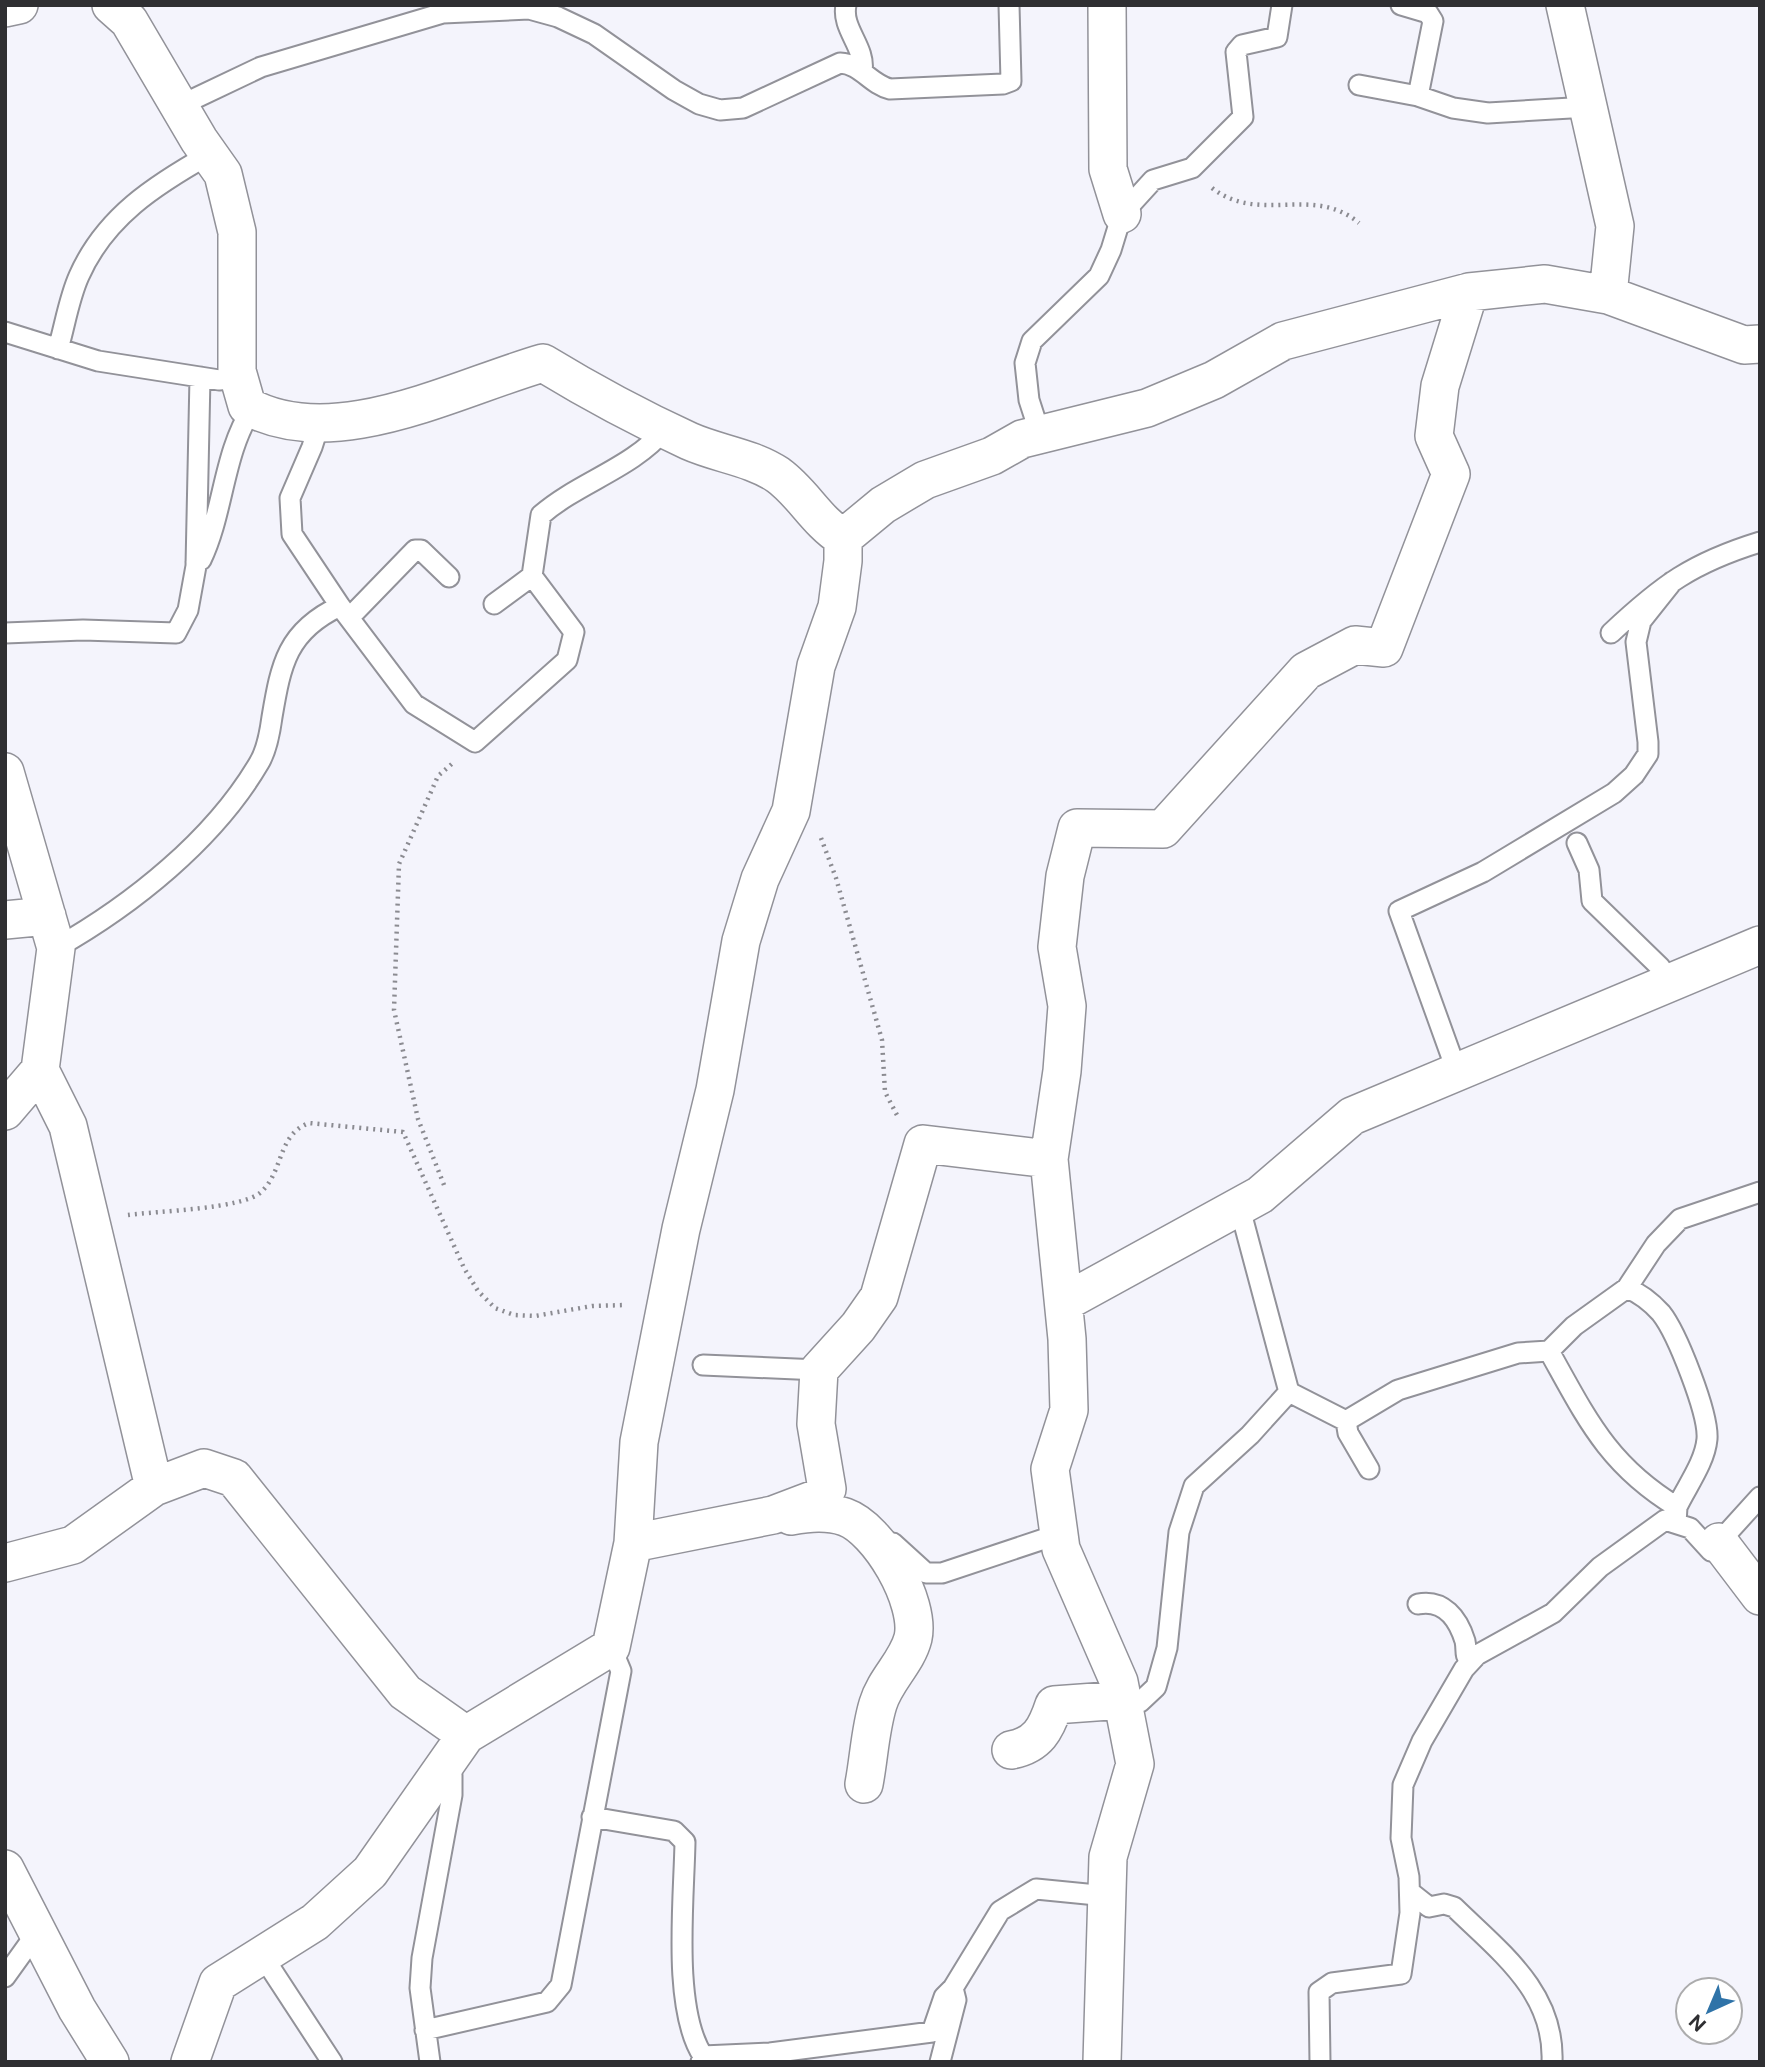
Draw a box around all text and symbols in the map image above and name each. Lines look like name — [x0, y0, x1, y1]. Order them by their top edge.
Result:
north arrow — [1674, 1976, 1744, 2046]
text: N — [1684, 2010, 1710, 2036]

